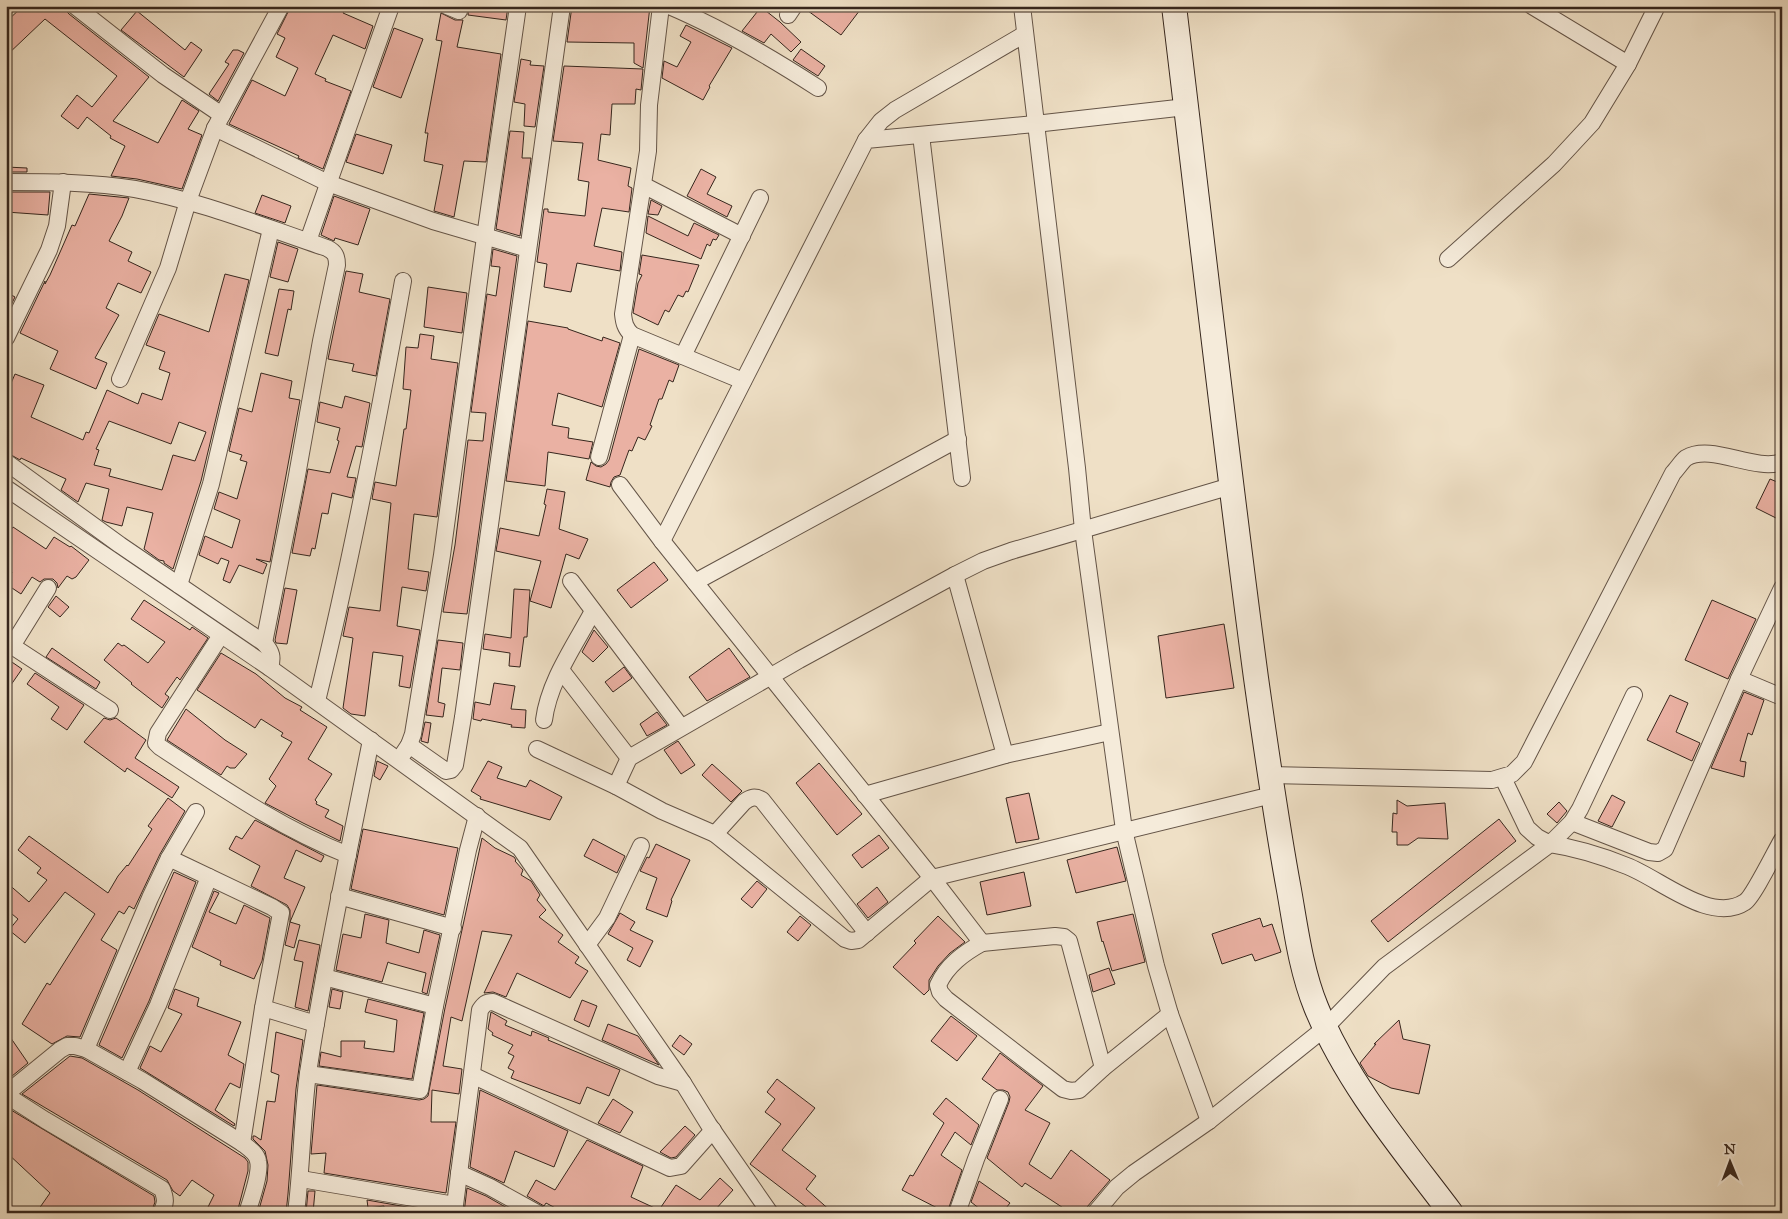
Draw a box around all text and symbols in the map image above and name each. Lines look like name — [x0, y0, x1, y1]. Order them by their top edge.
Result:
north arrow — [1706, 1136, 1756, 1186]
text: N — [1724, 1141, 1736, 1158]

